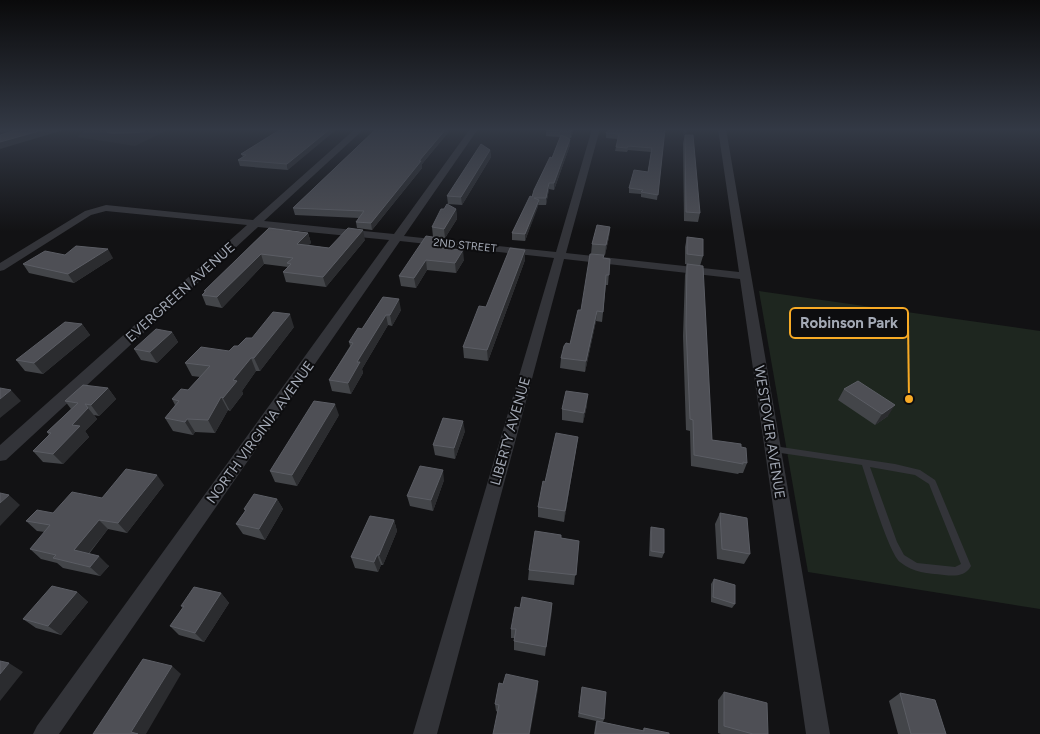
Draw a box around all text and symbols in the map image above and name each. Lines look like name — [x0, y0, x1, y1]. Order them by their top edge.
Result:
street label: 2ND STREET — [433, 236, 497, 255]
street label: EVERGREEN AVENUE — [122, 239, 238, 346]
callout: Robinson Park — [790, 308, 908, 338]
text: Robinson Park — [800, 314, 898, 332]
street label: NORTH VIRGINIA AVENUE — [203, 358, 318, 507]
street label: WESTOVER AVENUE — [751, 364, 788, 500]
street label: LIBERTY AVENUE — [487, 375, 534, 487]

